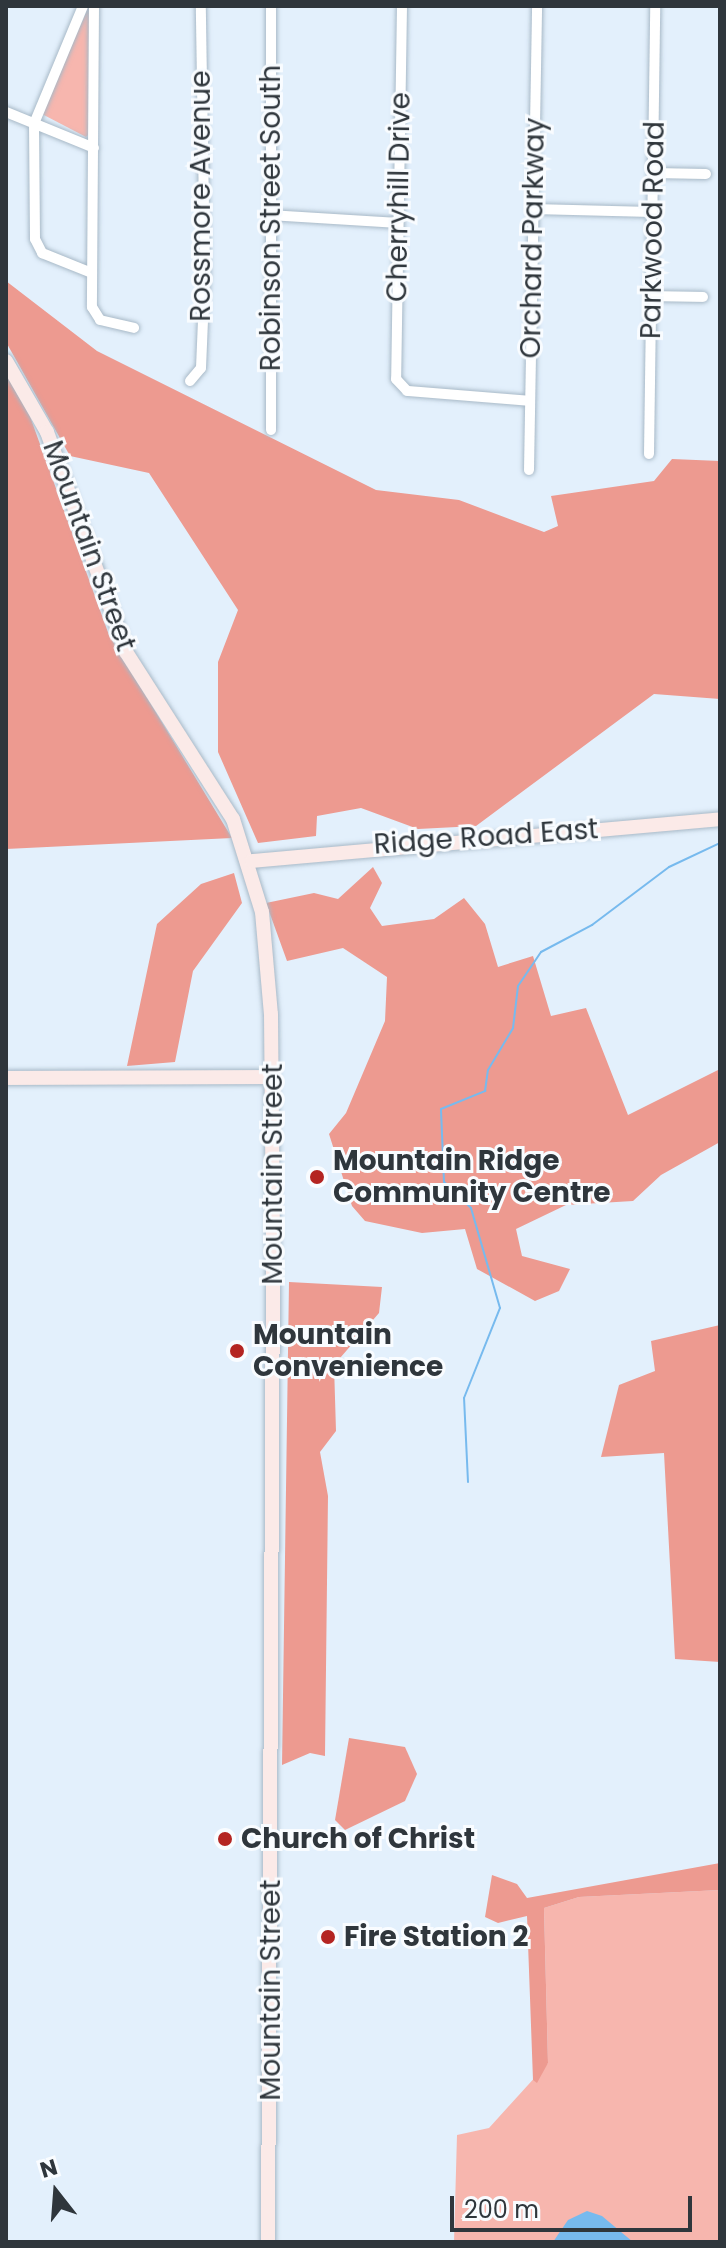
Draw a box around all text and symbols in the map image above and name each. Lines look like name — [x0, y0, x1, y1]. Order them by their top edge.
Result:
street label: Robinson Street South — [254, 65, 288, 371]
street label: Rossmore Avenue — [184, 70, 218, 322]
street label: Cherryhill Drive — [380, 92, 418, 302]
street label: Orchard Parkway — [514, 117, 552, 359]
street label: Parkwood Road — [634, 121, 672, 339]
street label: Mountain Street — [35, 436, 143, 656]
street label: Ridge Road East — [373, 812, 599, 862]
street label: Mountain Street — [256, 1063, 290, 1285]
place label: Mountain Ridge Community Centre — [333, 1144, 611, 1210]
marker: Mountain Ridge Community Centre — [308, 1168, 326, 1186]
place label: Mountain Convenience — [253, 1318, 443, 1384]
marker: Mountain Convenience — [228, 1342, 246, 1360]
place label: Church of Christ — [241, 1822, 475, 1856]
marker: Church of Christ — [216, 1830, 234, 1848]
street label: Mountain Street — [254, 1879, 288, 2101]
place label: Fire Station 2 — [344, 1920, 529, 1954]
marker: Fire Station 2 — [319, 1928, 337, 1946]
text: N — [36, 2151, 61, 2186]
north arrow — [16, 2152, 96, 2232]
scale bar — [454, 2180, 696, 2230]
text: 200 m — [464, 2193, 539, 2226]

